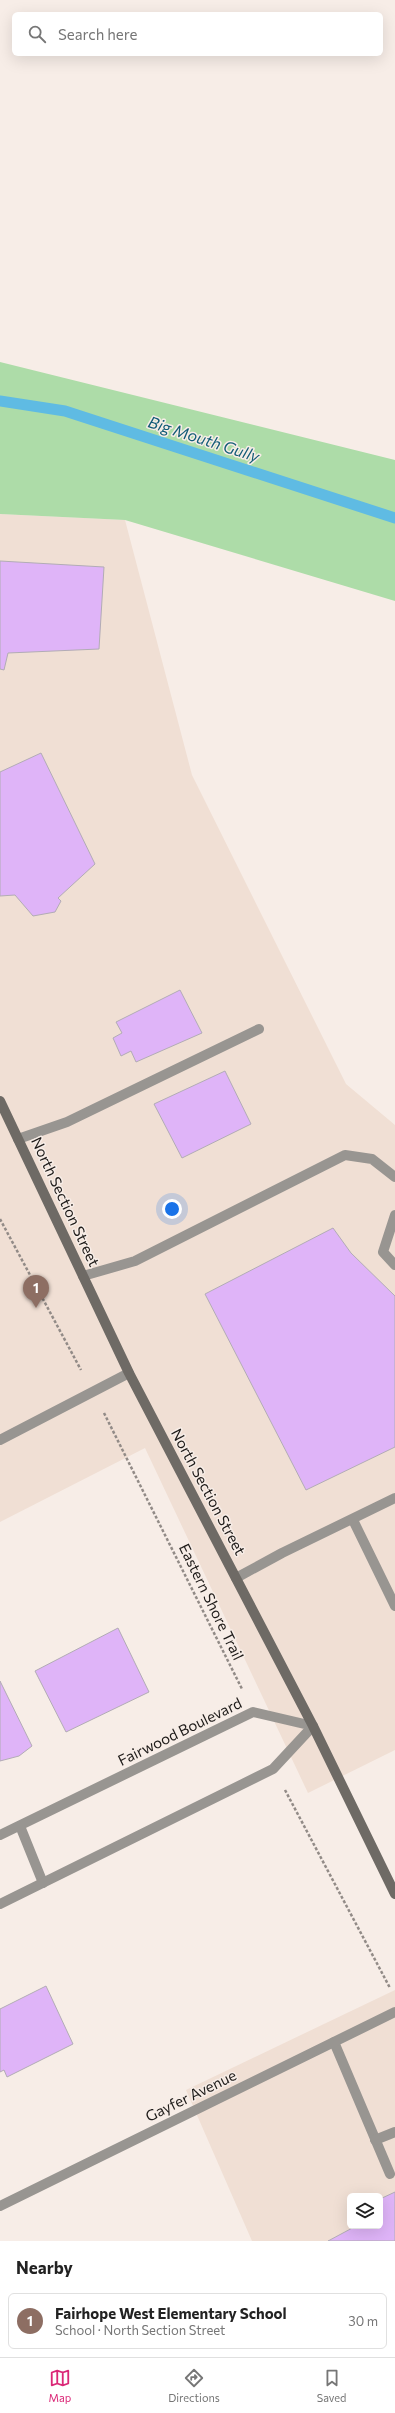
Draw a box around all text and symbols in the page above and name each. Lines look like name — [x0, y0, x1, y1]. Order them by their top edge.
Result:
search box — [12, 12, 383, 56]
icon: search — [26, 23, 48, 45]
text: Search here — [58, 25, 137, 43]
water label: Big Mouth Gully — [146, 412, 263, 466]
street label: North Section Street — [28, 1134, 104, 1269]
your location — [162, 1199, 182, 1219]
pin: 1 — [23, 1275, 49, 1308]
street label: North Section Street — [168, 1425, 250, 1558]
street label: Eastern Shore Trail — [176, 1540, 248, 1663]
street label: Fairwood Boulevard — [115, 1693, 244, 1769]
street label: Gayfer Avenue — [142, 2065, 239, 2125]
map controls — [347, 2193, 383, 2229]
button: layers — [347, 2193, 383, 2229]
text: Nearby — [16, 2257, 73, 2278]
text: Fairhope West Elementary School — [55, 2304, 287, 2322]
text: 1 — [27, 2313, 33, 2329]
text: 30 m — [348, 2313, 378, 2329]
text: School · North Section Street — [55, 2322, 225, 2338]
tab: Map — [49, 2367, 71, 2404]
tab: Directions — [168, 2367, 220, 2404]
tab: Saved — [317, 2367, 346, 2404]

